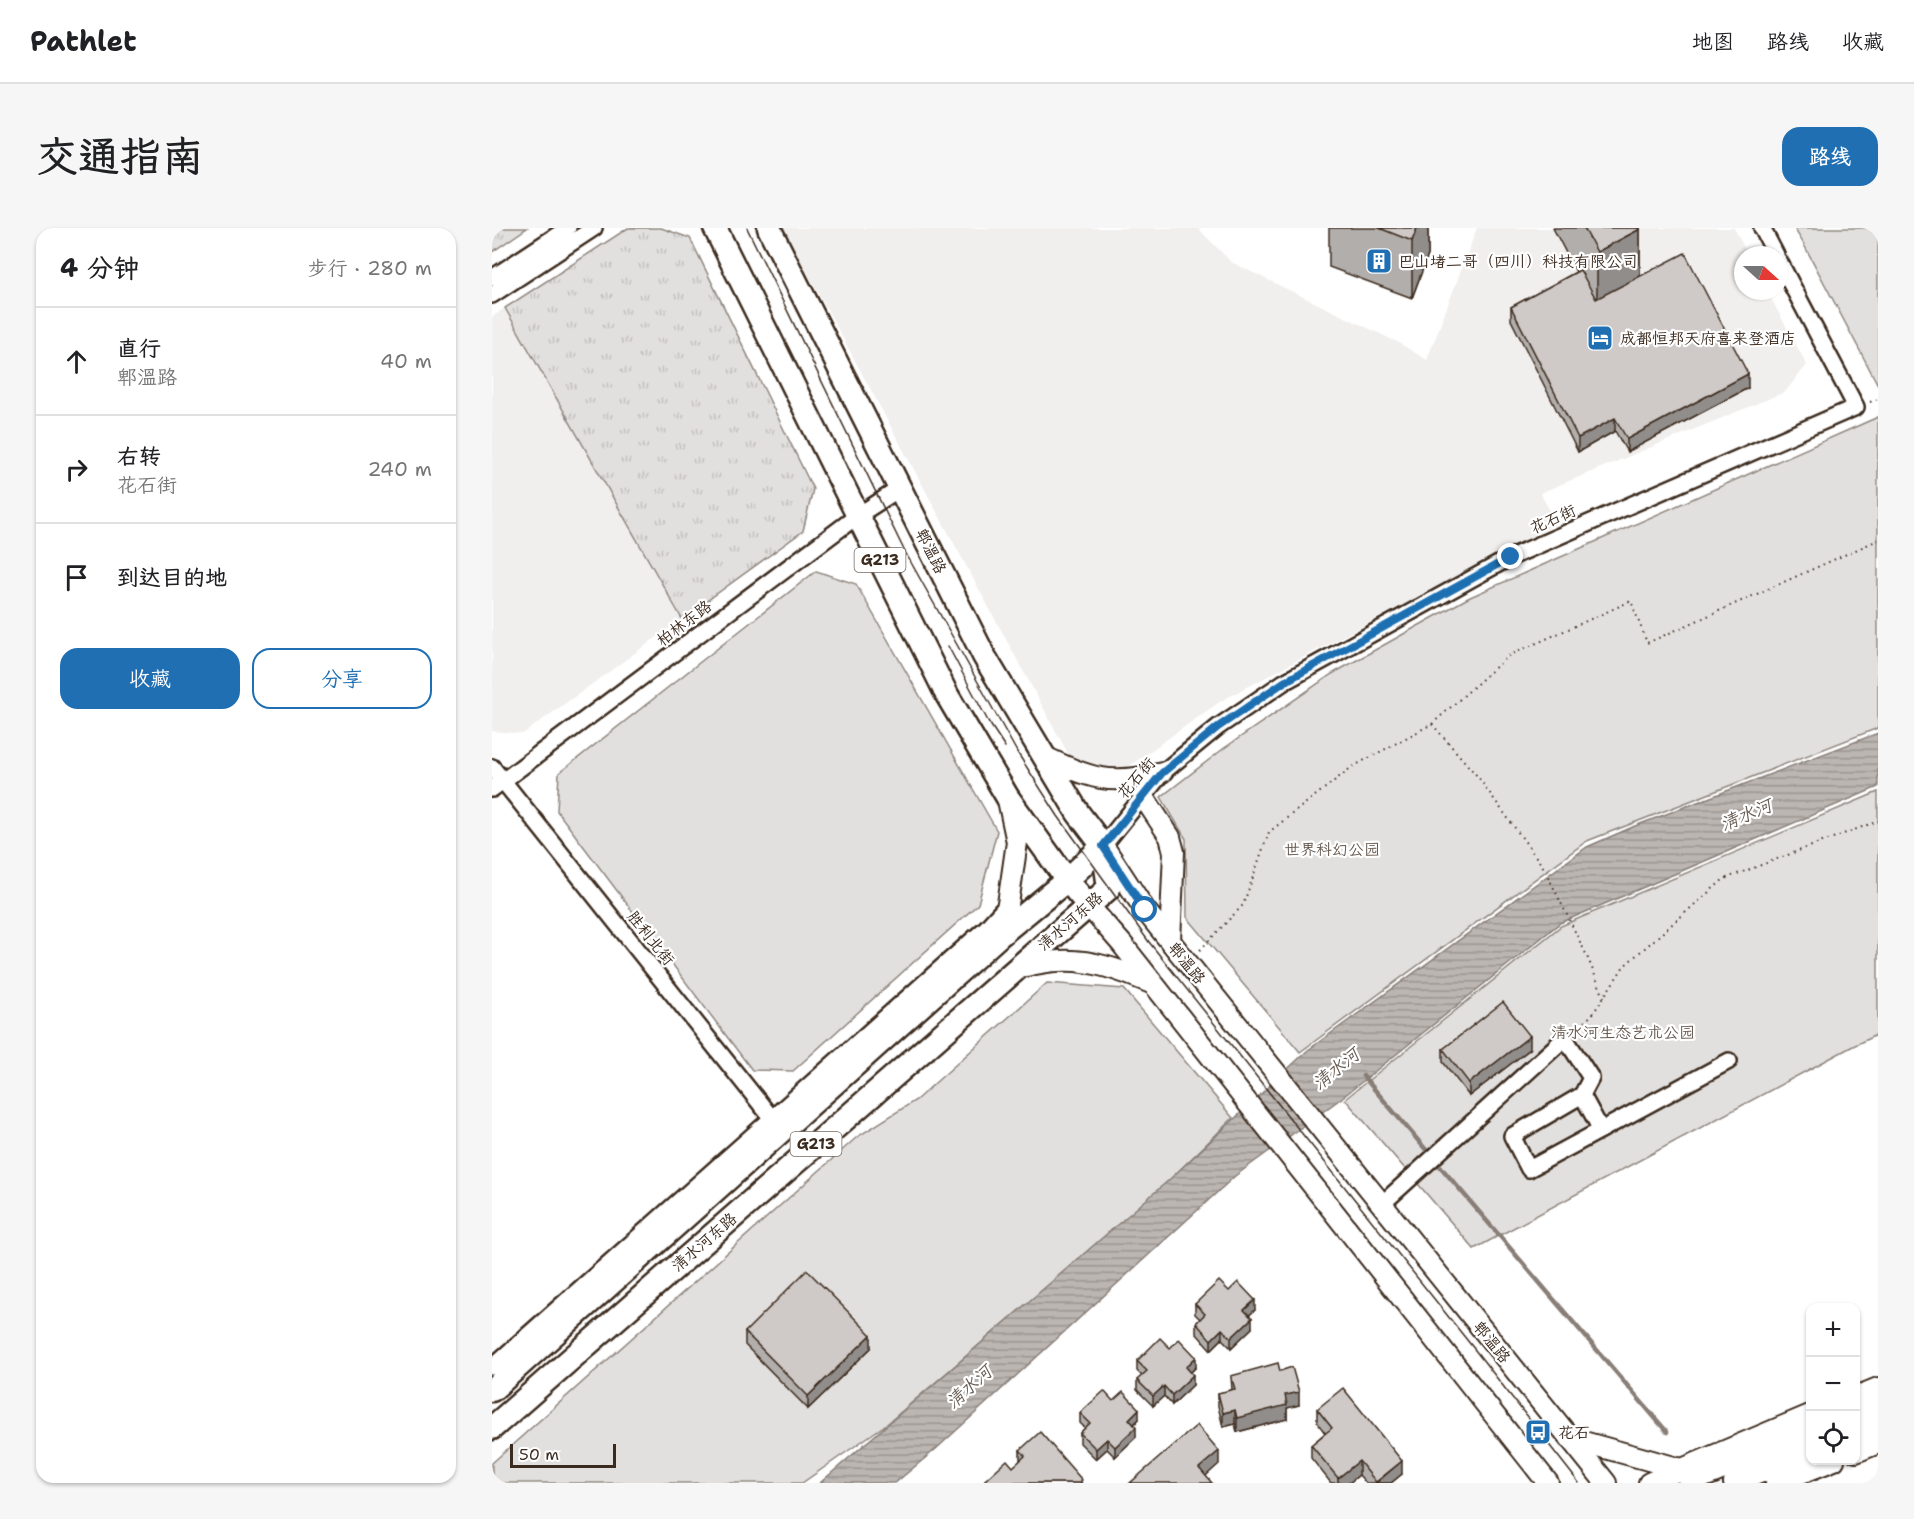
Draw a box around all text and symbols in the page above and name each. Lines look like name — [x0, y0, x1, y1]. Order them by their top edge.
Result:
text: Pathlet — [30, 22, 137, 60]
text: 地图 — [1692, 28, 1734, 56]
text: 路线 — [1767, 28, 1809, 56]
text: 收藏 — [1842, 28, 1884, 56]
button: 路线 — [1782, 127, 1878, 186]
text: 交通指南 — [36, 128, 204, 184]
building icon: 巴山堵二哥（四川）科技有限公司 — [1364, 246, 1394, 276]
north arrow — [1734, 246, 1788, 300]
text: 4 分钟 — [60, 250, 139, 285]
place label: 巴山堵二哥（四川）科技有限公司 — [1398, 251, 1638, 272]
text: 步行 · 280 m — [308, 255, 432, 281]
hotel icon: 成都恒邦天府喜来登酒店 — [1585, 323, 1615, 353]
place label: 成都恒邦天府喜来登酒店 — [1620, 328, 1796, 349]
text: 直行 — [117, 334, 161, 363]
icon: ahead — [60, 345, 93, 378]
text: 40 m — [380, 348, 432, 374]
text: 郫温路 — [117, 364, 177, 390]
text: 右转 — [117, 442, 161, 471]
icon: right — [60, 453, 93, 486]
text: 240 m — [367, 456, 432, 482]
text: 花石街 — [117, 472, 177, 498]
street label: 花石街 — [1527, 500, 1579, 538]
street label: 郫温路 — [911, 525, 951, 577]
route end — [1497, 543, 1523, 569]
road number: G213 — [854, 548, 906, 572]
icon: arrive — [60, 561, 93, 594]
text: 到达目的地 — [117, 563, 227, 592]
street label: 柏林东路 — [652, 595, 716, 651]
button: 收藏 — [60, 648, 240, 709]
button: 分享 — [252, 648, 432, 709]
street label: 花石街 — [1112, 753, 1160, 803]
water label: 清水河 — [1716, 792, 1778, 837]
park label: 世界科幻公园 — [1284, 839, 1380, 860]
street label: 清水河东路 — [1033, 887, 1107, 955]
route start — [1131, 896, 1157, 922]
street label: 胜利北街 — [623, 907, 679, 969]
street label: 郫温路 — [1164, 938, 1210, 988]
park label: 清水河生态艺术公园 — [1551, 1022, 1695, 1043]
water label: 清水河 — [1307, 1041, 1367, 1095]
road number: G213 — [790, 1132, 842, 1156]
street label: 清水河东路 — [667, 1208, 741, 1276]
map controls — [1806, 1303, 1860, 1465]
button: + — [1806, 1303, 1860, 1357]
street label: 郫温路 — [1469, 1317, 1515, 1367]
button: − — [1806, 1357, 1860, 1411]
water label: 清水河 — [941, 1358, 999, 1414]
button: locate — [1806, 1411, 1860, 1465]
bus stop icon: 花石 — [1523, 1417, 1553, 1447]
place label: 花石 — [1558, 1422, 1590, 1443]
scale bar — [510, 1441, 616, 1468]
text: 50 m — [519, 1444, 559, 1465]

